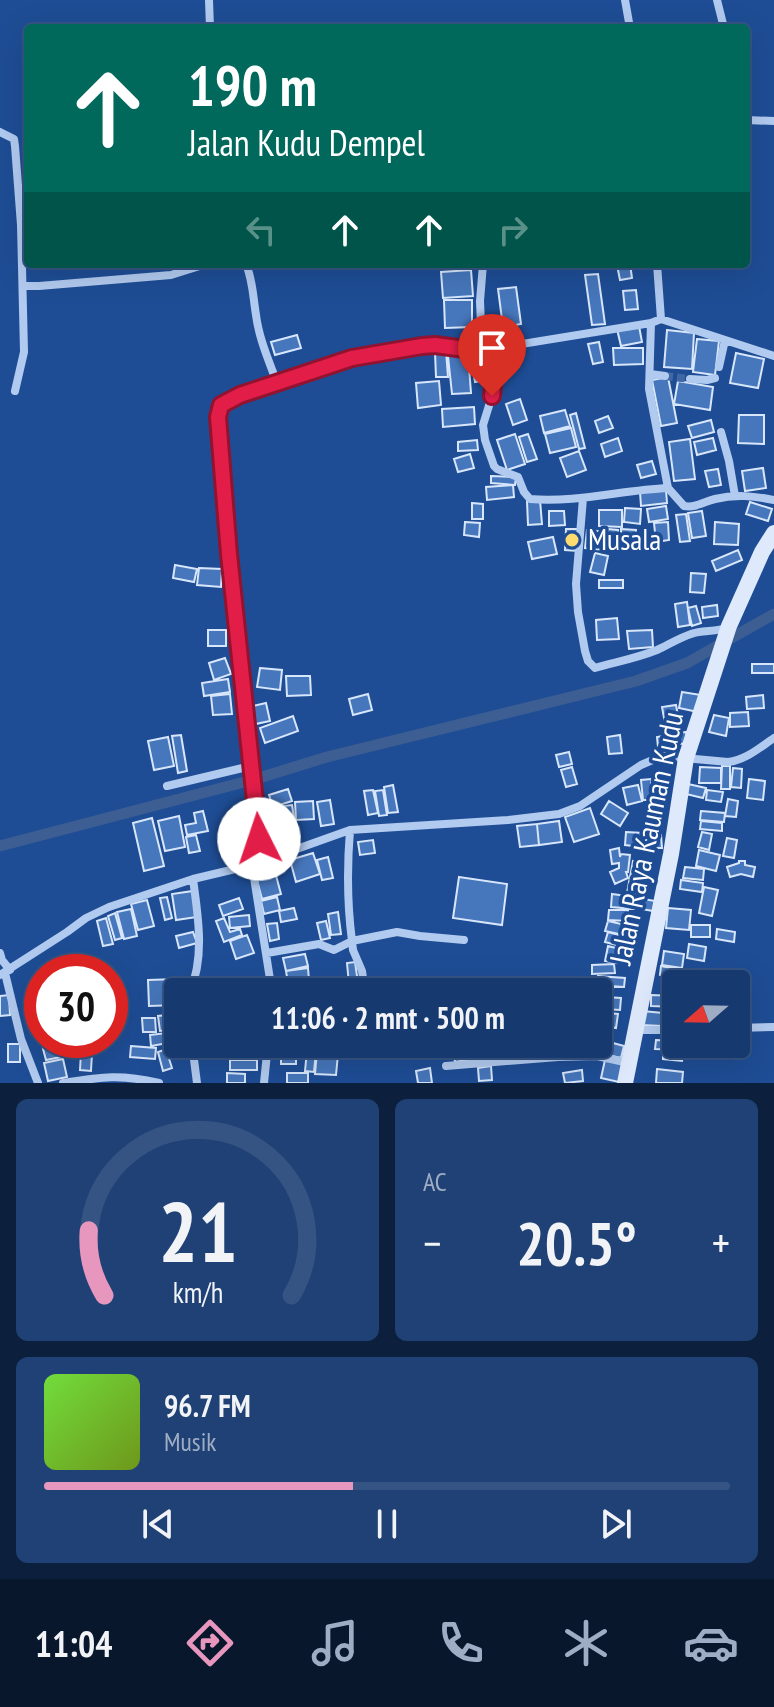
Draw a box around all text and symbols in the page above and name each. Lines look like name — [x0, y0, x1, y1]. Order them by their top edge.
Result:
text: 190 m — [188, 49, 317, 121]
icon: ahead — [56, 56, 160, 160]
text: Jalan Kudu Dempel — [188, 119, 425, 166]
icon: left — [239, 208, 283, 252]
icon: ahead — [323, 208, 367, 252]
icon: ahead — [407, 208, 451, 252]
icon: right — [491, 208, 535, 252]
pin — [458, 314, 526, 396]
icon: arrive — [470, 326, 514, 370]
place label: Musala — [588, 519, 661, 558]
marker: Musala — [563, 531, 581, 549]
street label: Jalan Raya Kauman Kudu — [600, 708, 691, 969]
position arrow — [217, 797, 301, 881]
speed limit sign: 30 — [24, 954, 128, 1058]
north arrow — [662, 970, 750, 1058]
map controls — [662, 970, 750, 1058]
text: 11:06 · 2 mnt · 500 m — [271, 998, 505, 1037]
text: AC — [423, 1165, 447, 1198]
text: 21 — [158, 1177, 237, 1285]
text: 20.5° — [516, 1204, 637, 1282]
text: − — [423, 1214, 441, 1271]
text: + — [712, 1214, 730, 1271]
text: km/h — [172, 1274, 223, 1311]
text: 96.7 FM — [164, 1386, 251, 1425]
text: Musik — [164, 1425, 216, 1458]
icon: previous — [136, 1502, 180, 1546]
icon: pause — [365, 1502, 409, 1546]
icon: next — [594, 1502, 638, 1546]
icon: directions — [182, 1615, 238, 1671]
icon: music — [307, 1615, 363, 1671]
icon: phone — [433, 1615, 489, 1671]
icon: climate — [558, 1615, 614, 1671]
icon: car — [683, 1615, 739, 1671]
text: 11:04 — [35, 1620, 113, 1667]

